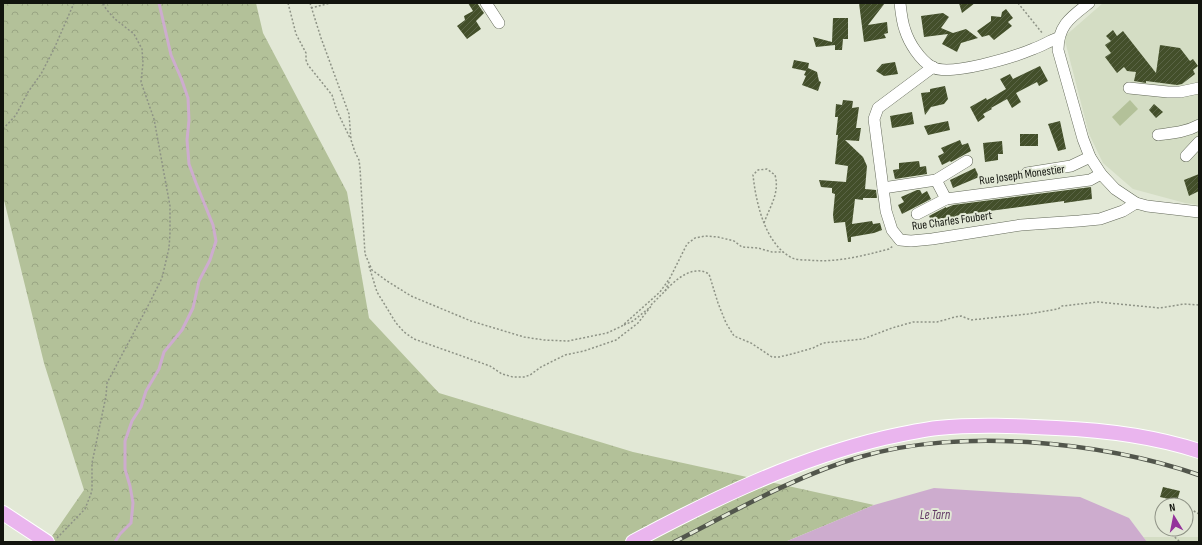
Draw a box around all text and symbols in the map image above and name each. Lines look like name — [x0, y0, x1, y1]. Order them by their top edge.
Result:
street label: Rue Joseph Monestier — [978, 161, 1066, 188]
street label: Rue Charles Foubert — [911, 208, 993, 234]
north arrow — [1154, 497, 1194, 537]
text: N — [1168, 501, 1176, 515]
water label: Le Tarn — [920, 507, 951, 523]

